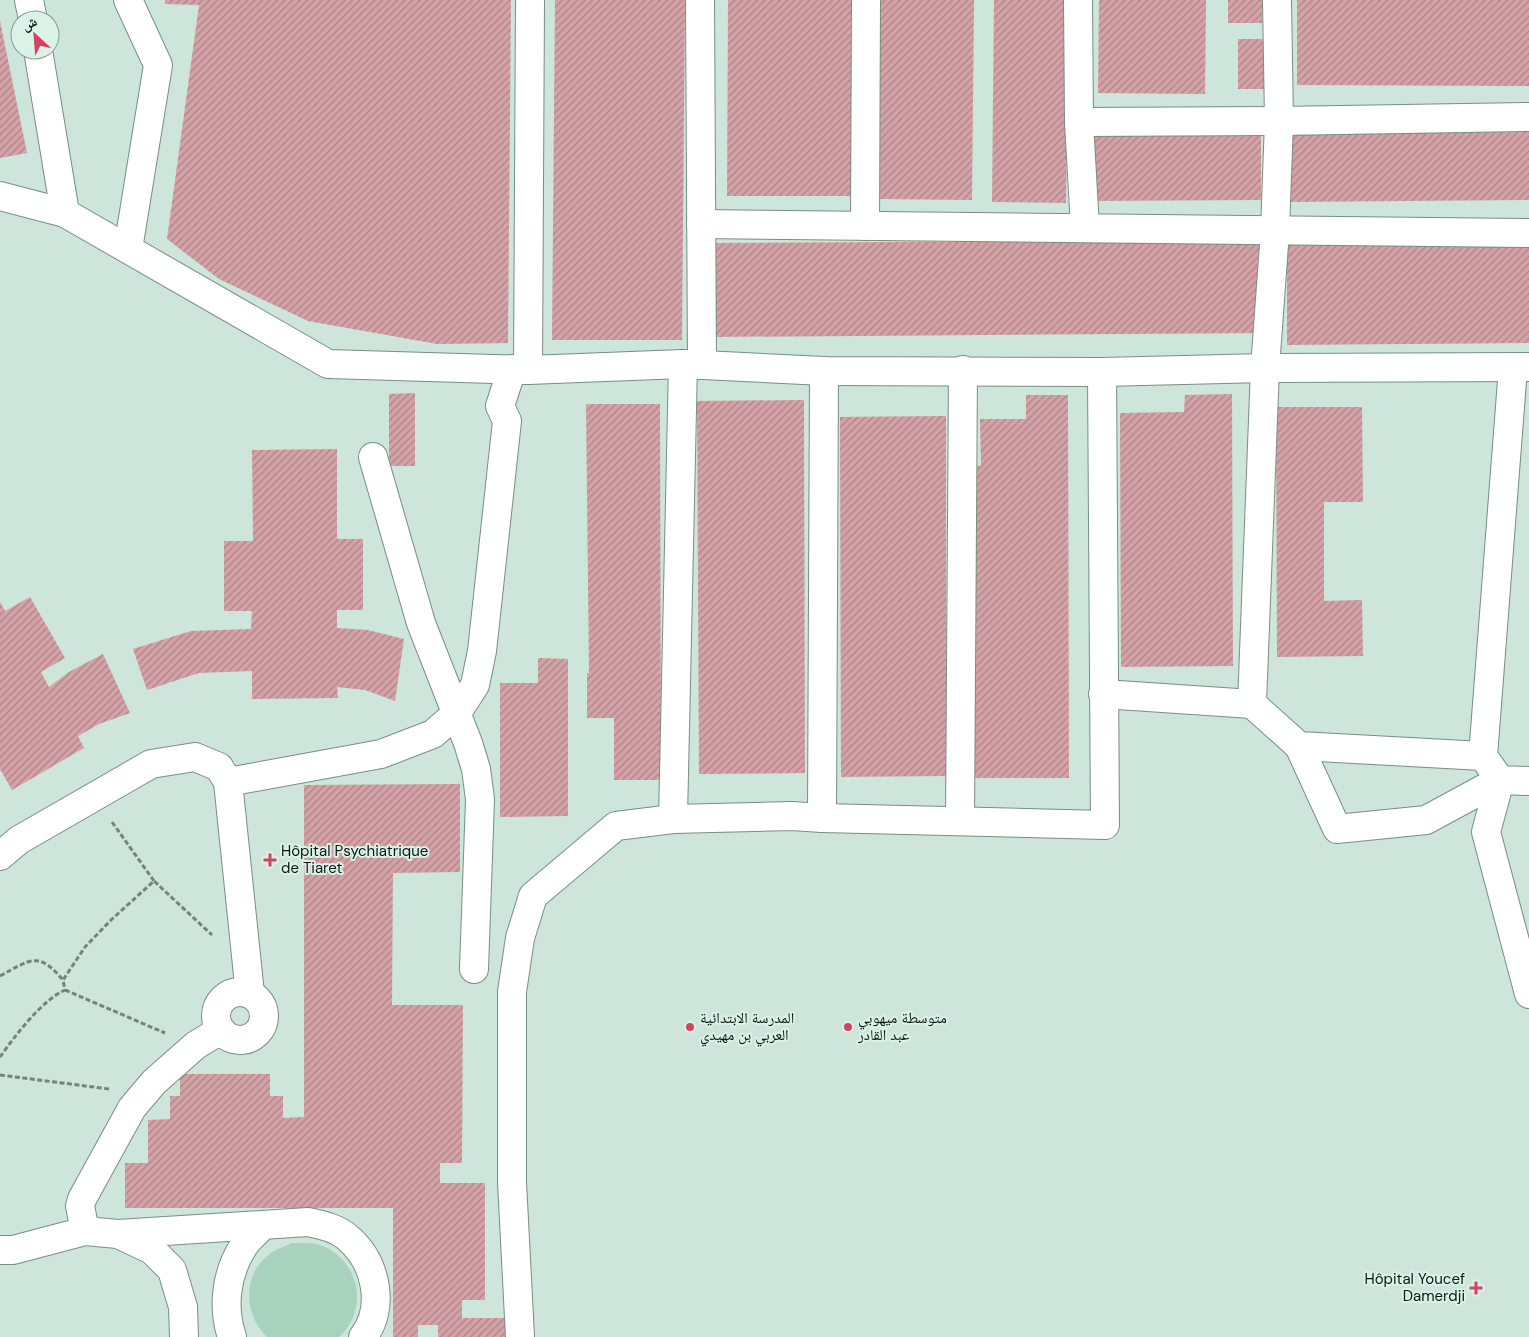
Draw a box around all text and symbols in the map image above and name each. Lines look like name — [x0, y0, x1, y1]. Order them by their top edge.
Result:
north arrow — [10, 10, 60, 60]
text: ش — [19, 12, 40, 35]
place label: Hôpital Psychiatrique de Tiaret — [281, 841, 428, 878]
marker: Hôpital Psychiatrique de Tiaret — [263, 853, 277, 867]
place label: المدرسة الابتدائية العربي بن مهيدي — [700, 1008, 794, 1047]
place label: متوسطة ميهوبي عبد القادر — [857, 1008, 947, 1045]
marker: المدرسة الابتدائية العربي بن مهيدي — [684, 1021, 696, 1033]
marker: متوسطة ميهوبي عبد القادر — [842, 1021, 854, 1033]
place label: Hôpital Youcef Damerdji — [1364, 1269, 1465, 1306]
marker: Hôpital Youcef Damerdji — [1469, 1281, 1483, 1295]

